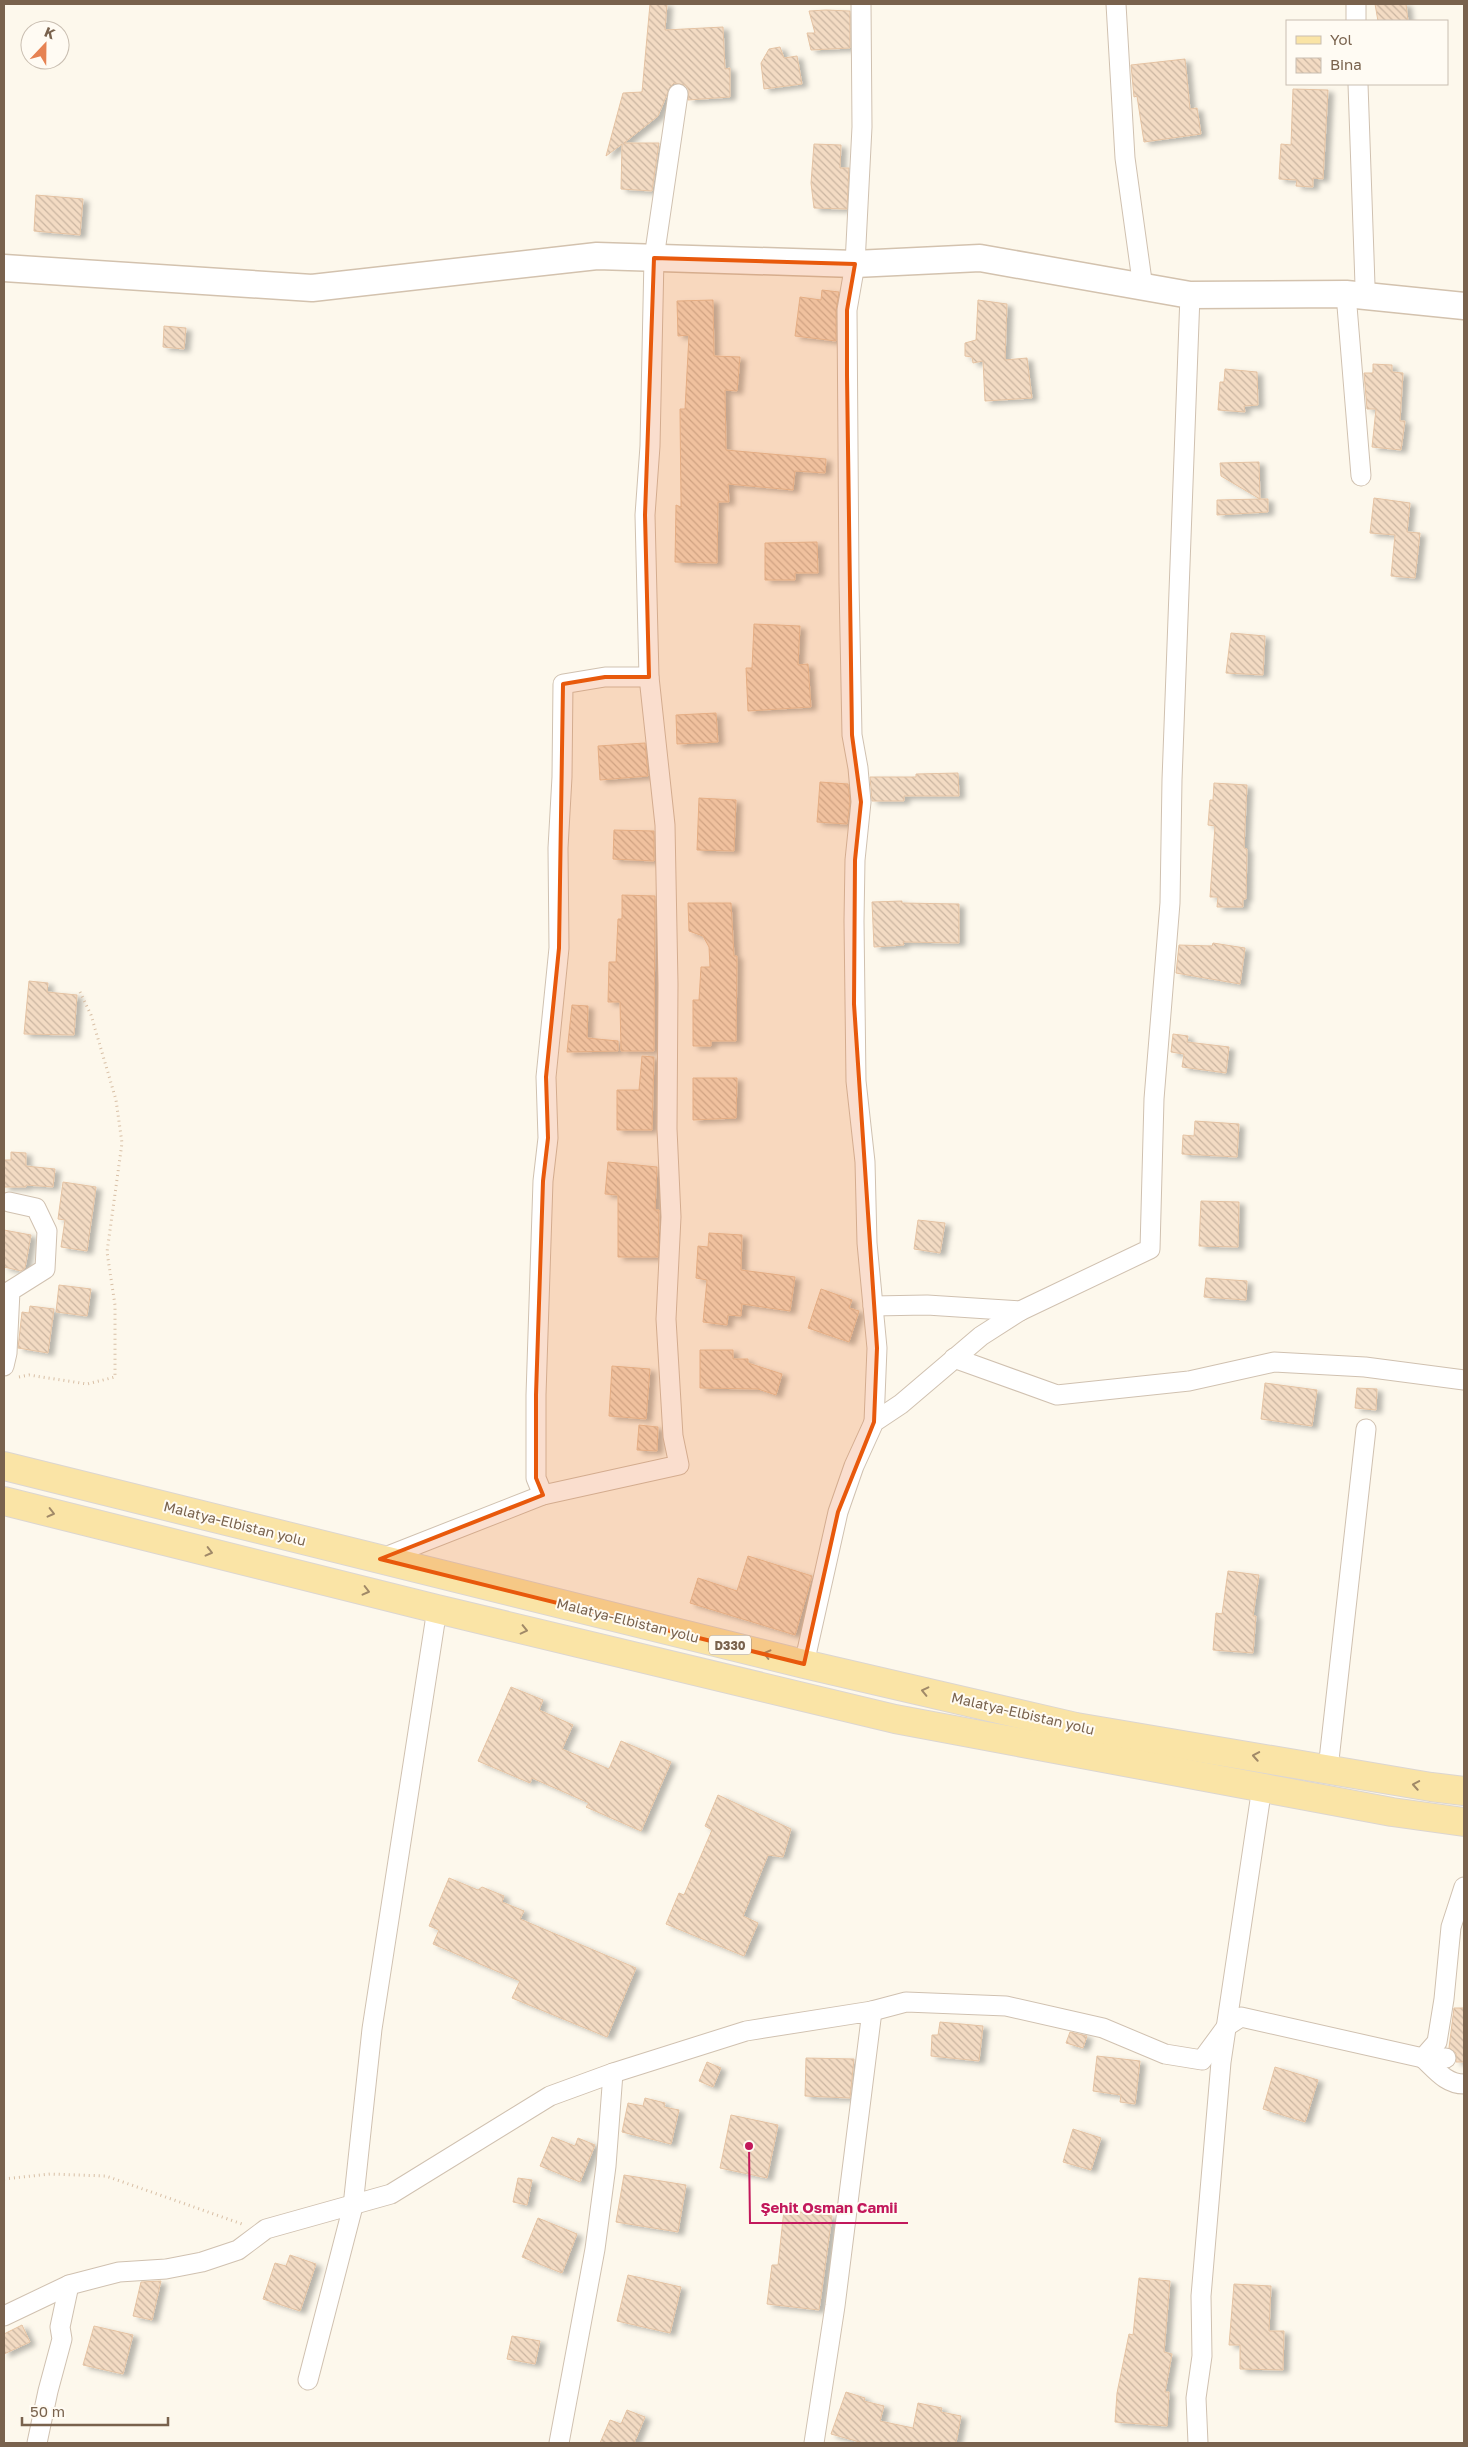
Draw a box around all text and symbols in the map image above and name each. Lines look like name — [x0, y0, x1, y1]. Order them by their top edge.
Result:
north arrow — [20, 20, 70, 70]
legend — [1286, 20, 1448, 85]
text: K — [42, 23, 58, 42]
text: Yol — [1330, 30, 1352, 48]
text: Bina — [1330, 55, 1362, 73]
street label: Malatya-Elbistan yolu — [162, 1497, 308, 1549]
one-way arrow — [47, 1507, 56, 1518]
one-way arrow — [204, 1546, 213, 1557]
one-way arrow — [362, 1586, 370, 1596]
street label: Malatya-Elbistan yolu — [555, 1594, 701, 1646]
one-way arrow — [520, 1624, 529, 1635]
road number: D330 — [709, 1636, 751, 1654]
one-way arrow — [763, 1650, 771, 1660]
one-way arrow — [920, 1686, 929, 1697]
street label: Malatya-Elbistan yolu — [950, 1688, 1096, 1738]
one-way arrow — [1252, 1752, 1260, 1762]
one-way arrow — [1412, 1780, 1420, 1790]
callout: Şehit Osman Camii — [750, 2193, 908, 2223]
text: Şehit Osman Camii — [760, 2198, 898, 2216]
scale bar — [22, 2394, 169, 2426]
text: 50 m — [30, 2402, 65, 2420]

